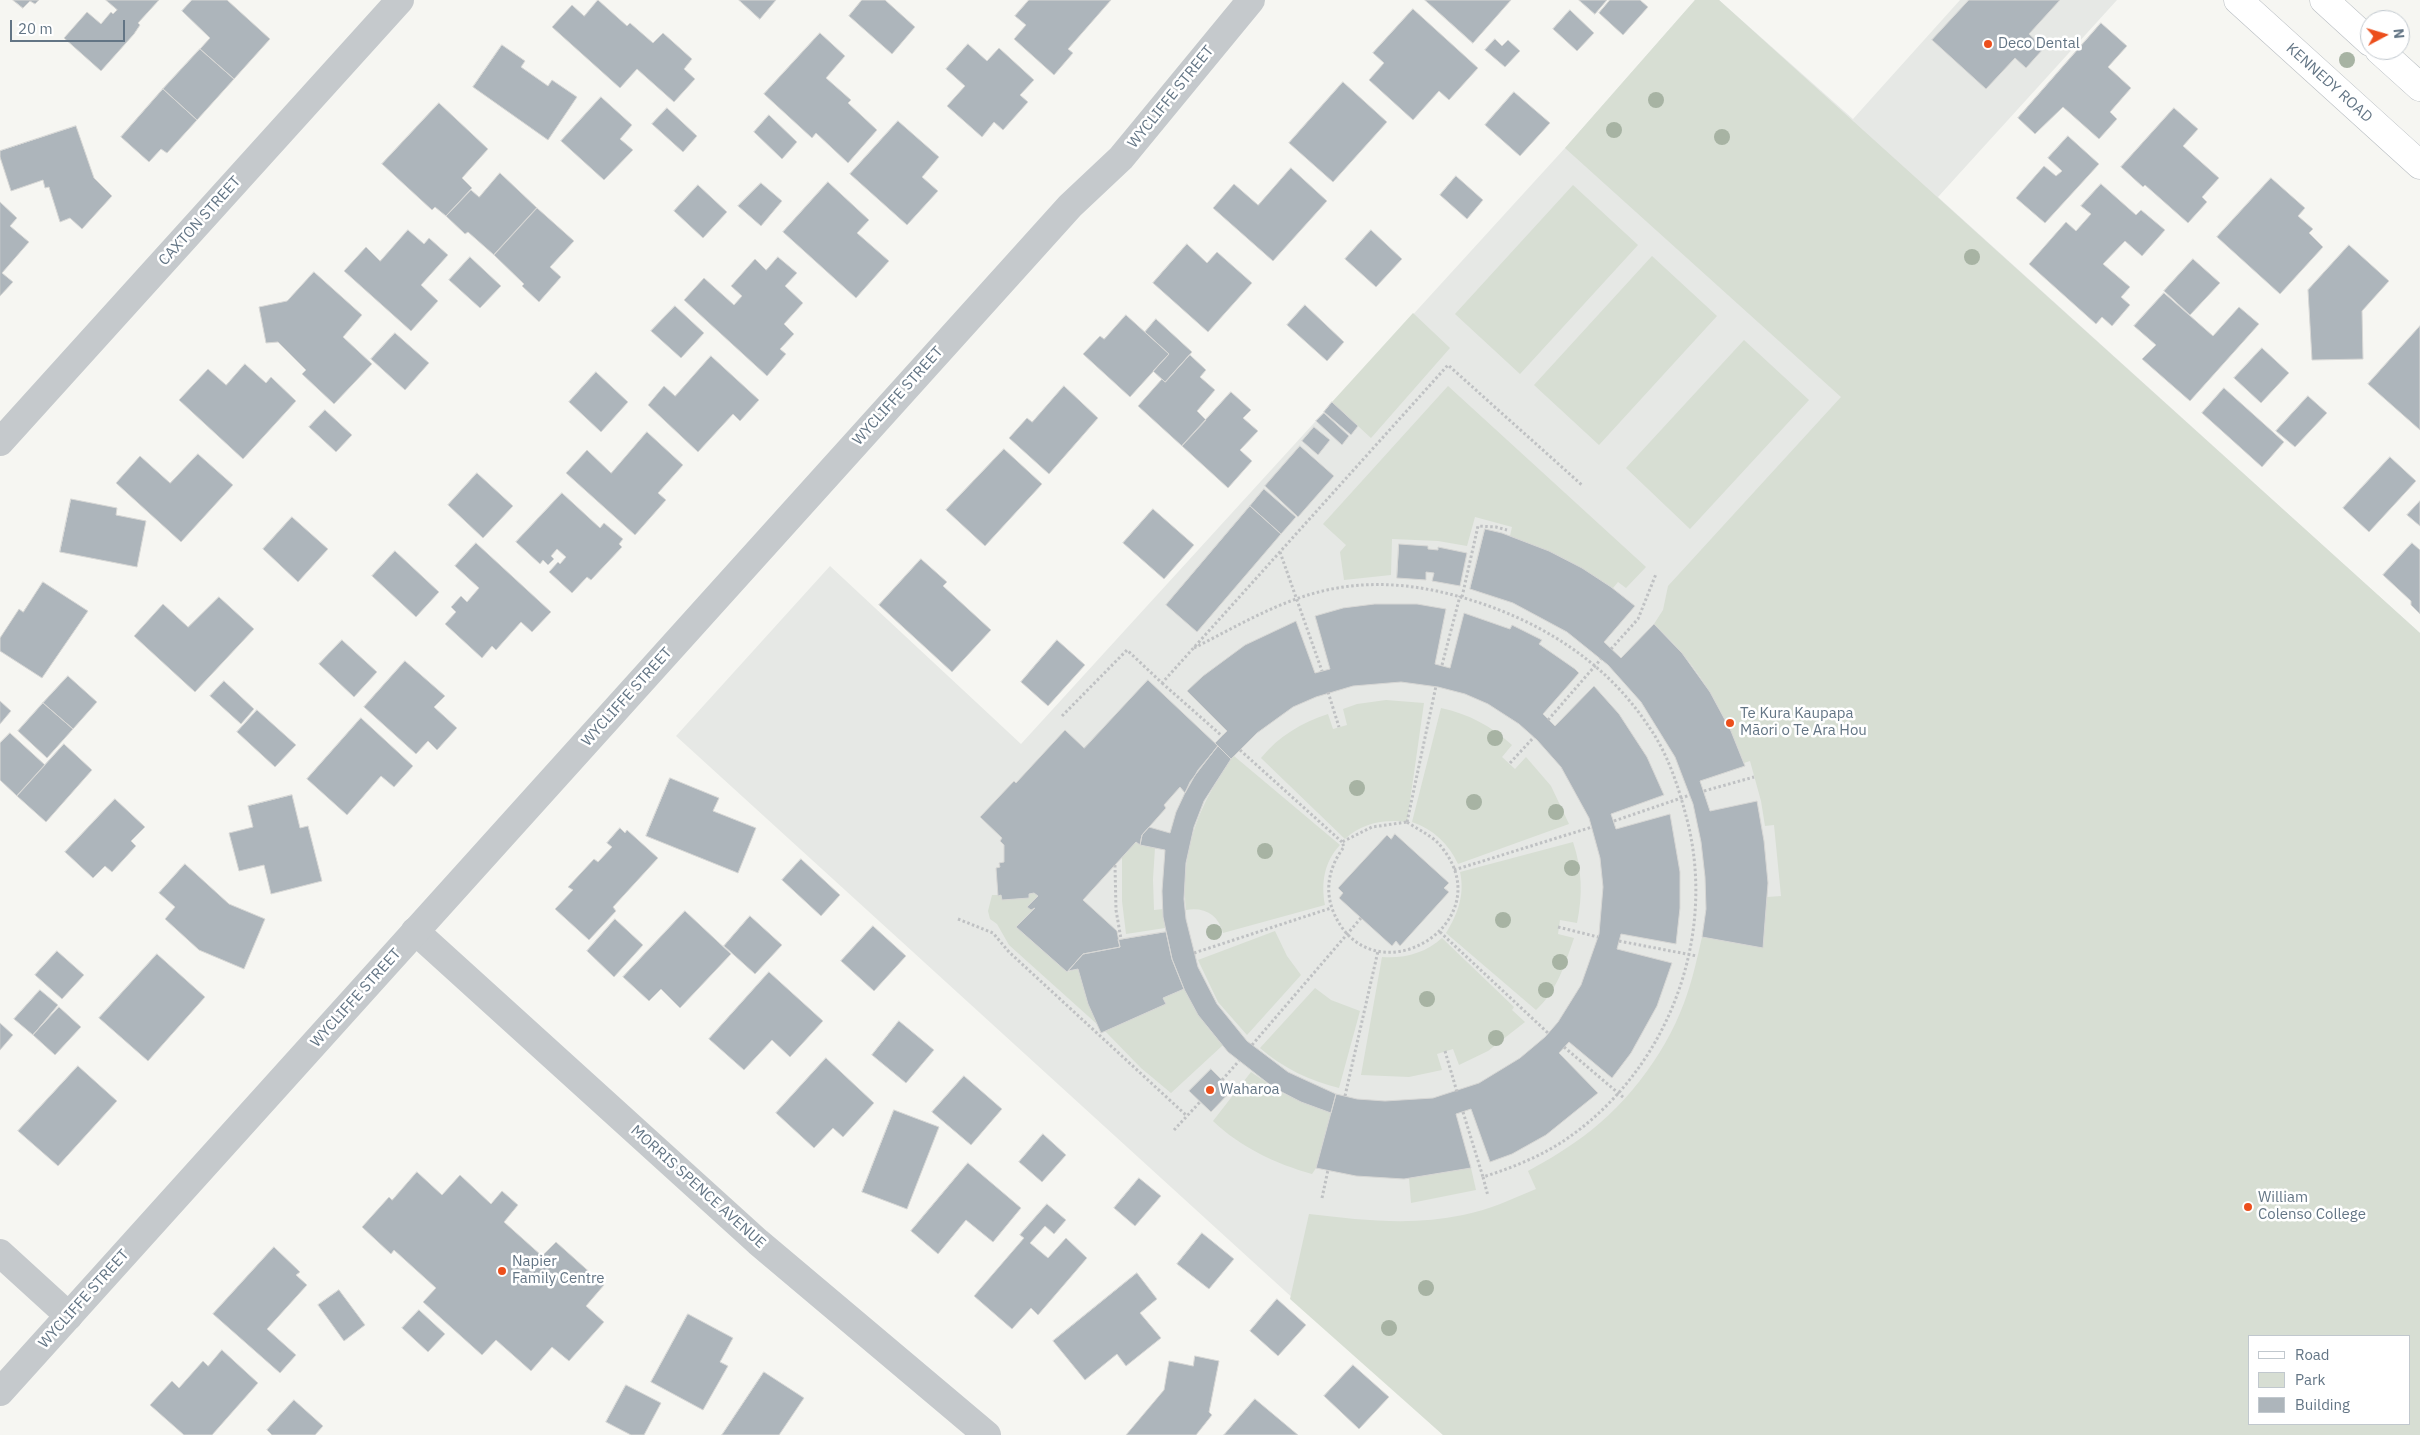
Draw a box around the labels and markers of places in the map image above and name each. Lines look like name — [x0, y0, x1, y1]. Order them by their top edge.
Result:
place label: Deco Dental — [1998, 35, 2080, 53]
marker: Deco Dental — [1982, 38, 1994, 50]
place label: Te Kura Kaupapa Māori o Te Ara Hou — [1740, 705, 1867, 740]
marker: Te Kura Kaupapa Māori o Te Ara Hou — [1724, 717, 1736, 729]
place label: Waharoa — [1220, 1081, 1280, 1099]
marker: Waharoa — [1204, 1084, 1216, 1096]
place label: William Colenso College — [2258, 1189, 2366, 1224]
marker: William Colenso College — [2242, 1201, 2254, 1213]
place label: Napier Family Centre — [512, 1253, 605, 1288]
marker: Napier Family Centre — [496, 1265, 508, 1277]

